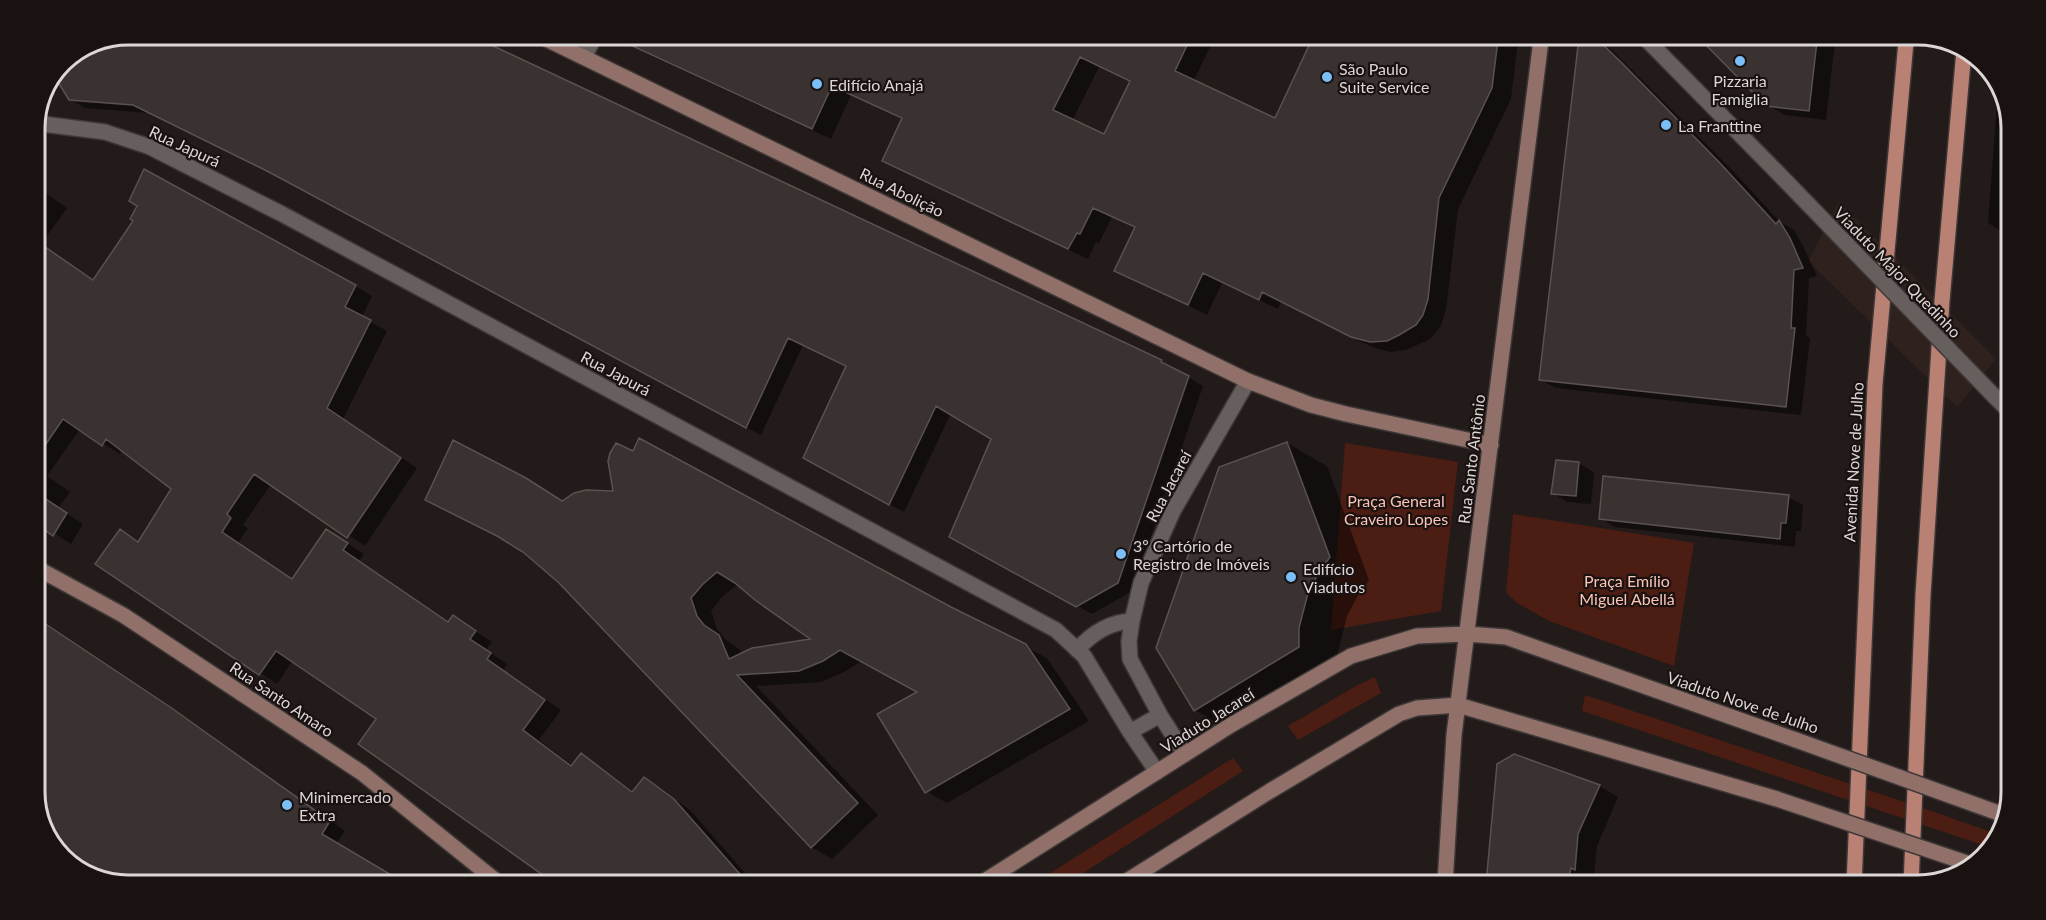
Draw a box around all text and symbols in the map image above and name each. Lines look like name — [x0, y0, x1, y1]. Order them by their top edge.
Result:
marker: Pizzaria Famiglia — [1733, 54, 1747, 68]
place label: São Paulo Suite Service — [1339, 59, 1429, 96]
marker: São Paulo Suite Service — [1320, 70, 1334, 84]
place label: Pizzaria Famiglia — [1712, 71, 1768, 108]
place label: Edifício Anajá — [829, 75, 923, 94]
marker: Edifício Anajá — [810, 77, 824, 91]
place label: La Franttine — [1678, 116, 1761, 135]
marker: La Franttine — [1659, 118, 1673, 132]
street label: Rua Japurá — [146, 121, 224, 171]
street label: Rua Abolição — [857, 163, 947, 221]
street label: Viaduto Major Quedinho — [1831, 203, 1965, 341]
street label: Rua Japurá — [578, 347, 654, 399]
street label: Avenida Nove de Julho — [1839, 382, 1867, 542]
street label: Rua Santo Antônio — [1454, 393, 1488, 525]
street label: Rua Jacareí — [1141, 446, 1195, 525]
park label: Praça General Craveiro Lopes — [1344, 491, 1448, 528]
place label: 3º Cartório de Registro de Imóveis — [1133, 536, 1270, 573]
marker: 3º Cartório de Registro de Imóveis — [1114, 547, 1128, 561]
place label: Edifício Viadutos — [1303, 559, 1365, 596]
marker: Edifício Viadutos — [1284, 570, 1298, 584]
park label: Praça Emílio Miguel Abellá — [1579, 571, 1675, 608]
street label: Rua Santo Amaro — [227, 657, 337, 741]
street label: Viaduto Nove de Julho — [1665, 667, 1821, 737]
street label: Viaduto Jacareí — [1157, 683, 1258, 756]
place label: Minimercado Extra — [299, 787, 391, 824]
marker: Minimercado Extra — [280, 798, 294, 812]

